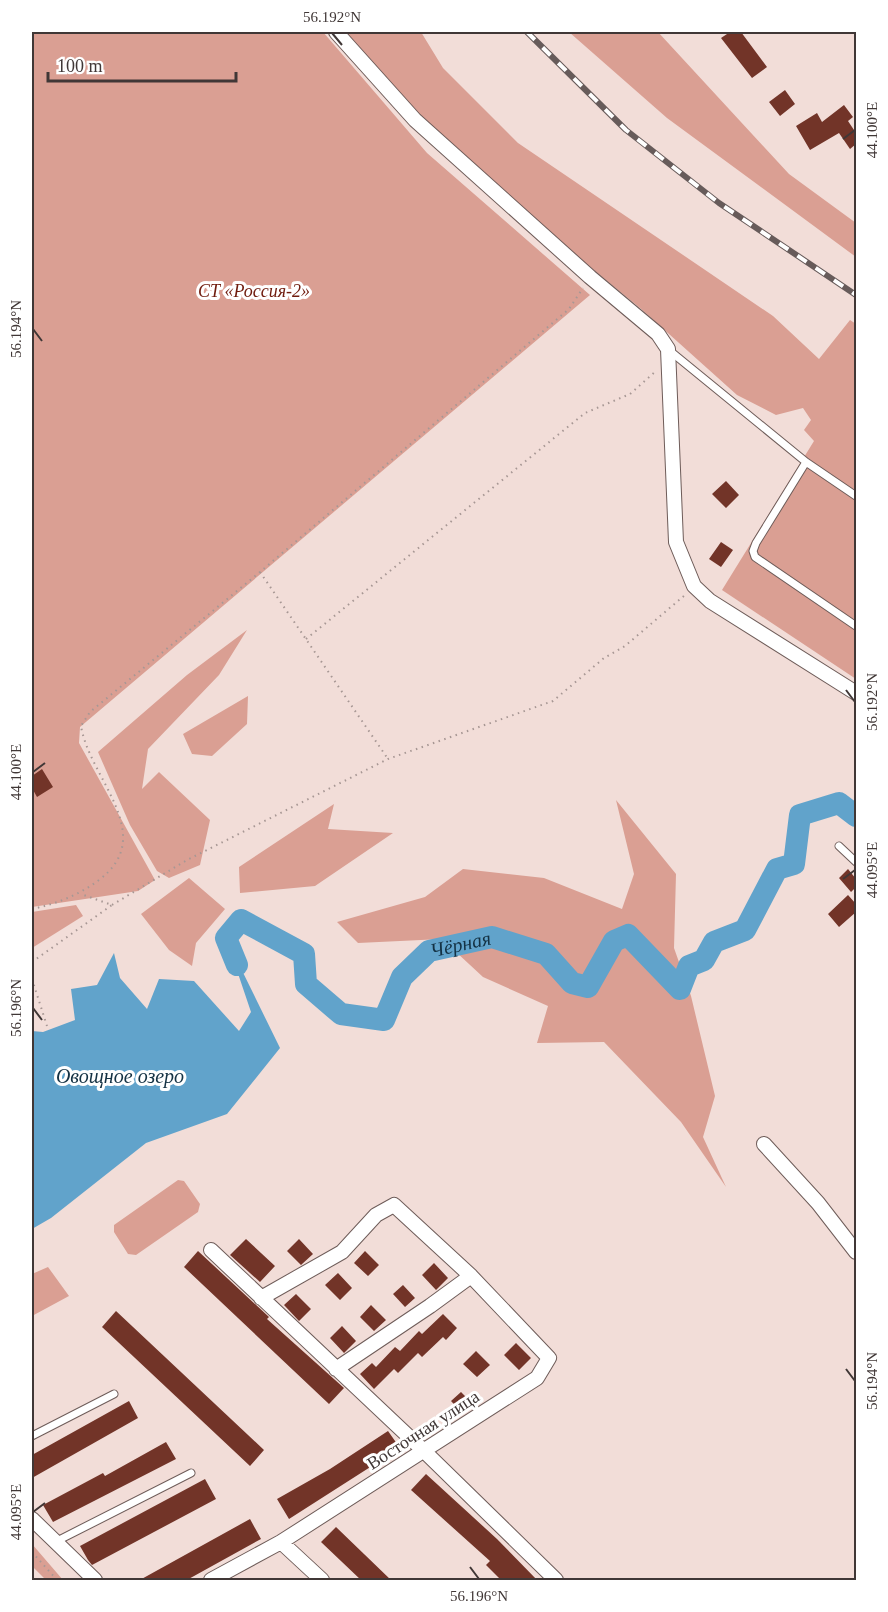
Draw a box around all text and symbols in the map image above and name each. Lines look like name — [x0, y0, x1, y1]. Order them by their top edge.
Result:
text: 56.192°N — [303, 9, 361, 25]
scale bar — [48, 45, 236, 83]
text: 100 m — [57, 56, 103, 76]
text: 44.100°E — [864, 102, 880, 158]
park label: СТ «Россия-2» — [198, 281, 310, 301]
text: 56.194°N — [8, 300, 24, 358]
text: 56.192°N — [864, 673, 880, 731]
text: 44.100°E — [8, 744, 24, 800]
text: 44.095°E — [864, 842, 880, 898]
water label: Чёрная — [428, 927, 493, 961]
text: 56.196°N — [8, 979, 24, 1037]
water label: Овощное озеро — [56, 1065, 184, 1088]
text: 56.194°N — [864, 1352, 880, 1410]
street label: Восточная улица — [363, 1386, 483, 1474]
text: 44.095°E — [8, 1484, 24, 1540]
text: 56.196°N — [450, 1588, 508, 1604]

